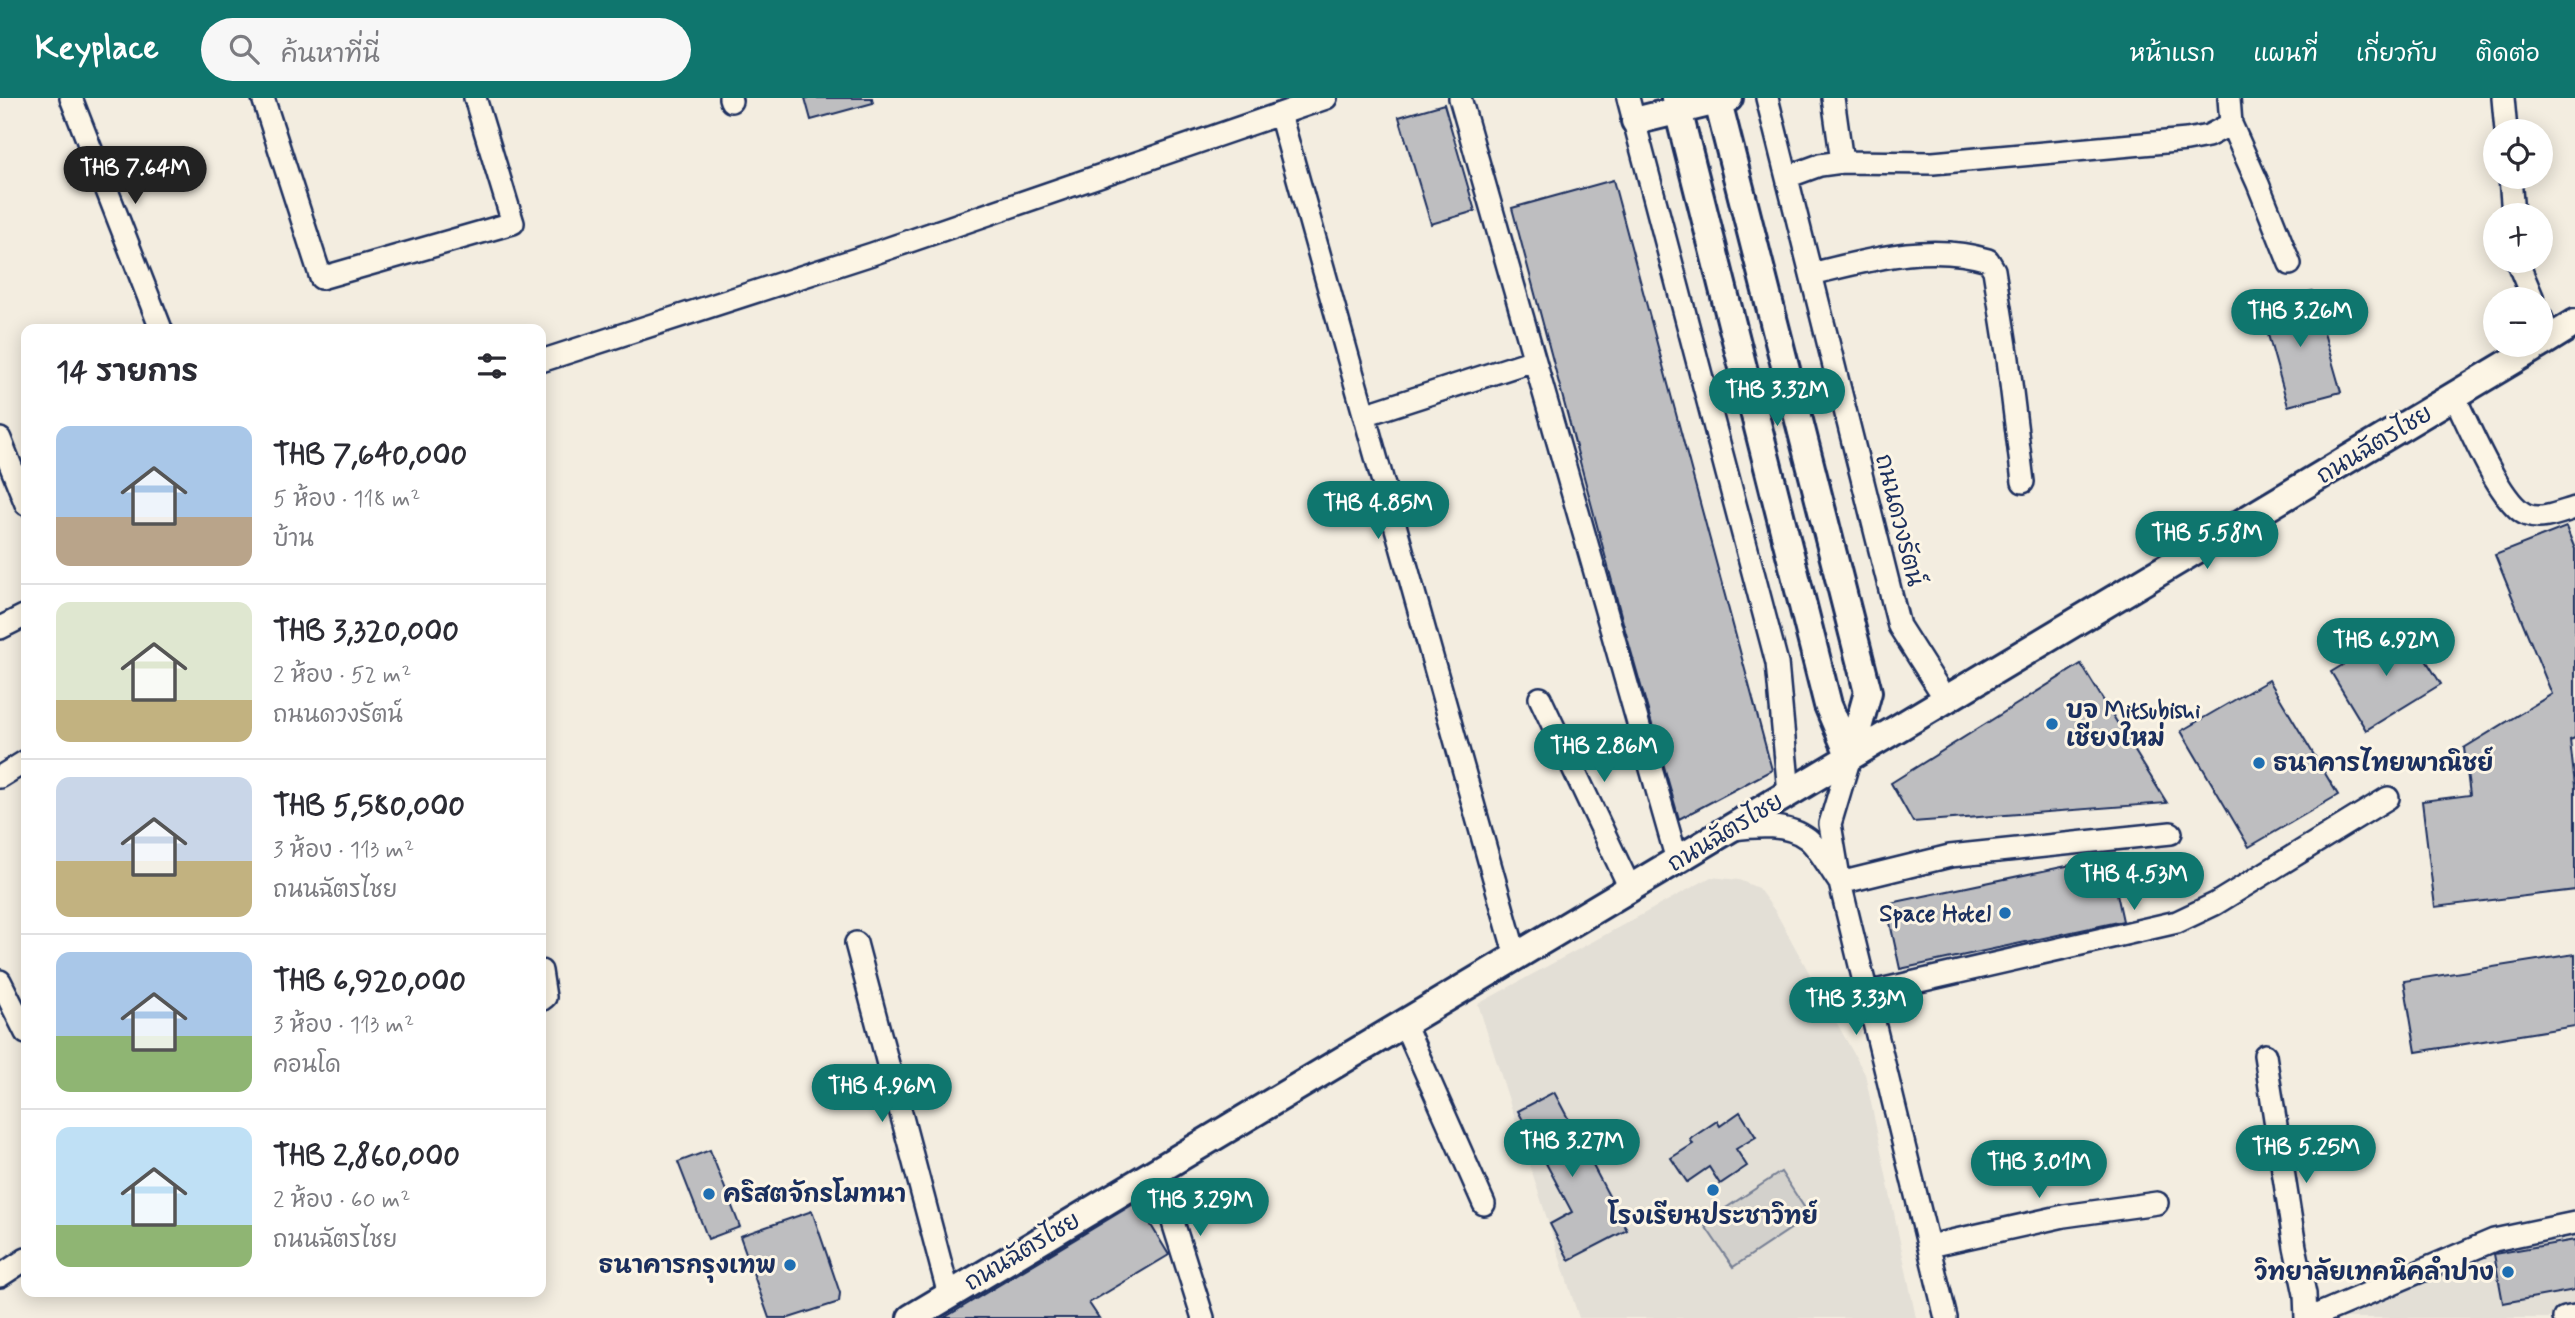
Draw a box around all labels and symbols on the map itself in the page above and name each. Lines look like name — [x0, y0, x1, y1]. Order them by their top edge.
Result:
pin: THB 7.64M — [55, 146, 215, 206]
pin: THB 3.26M — [2220, 289, 2380, 349]
pin: THB 3.32M — [1697, 368, 1857, 428]
street label: ถนนฉัตรไชย — [2310, 397, 2438, 492]
street label: ถนนดวงรัตน์ — [1867, 450, 1932, 590]
pin: THB 4.85M — [1298, 482, 1458, 541]
pin: THB 5.58M — [2127, 512, 2287, 571]
pin: THB 6.92M — [2306, 618, 2466, 678]
place label: บจ Mitsubishi เชียงใหม่ — [2066, 696, 2201, 755]
marker: บจ Mitsubishi เชียงใหม่ — [2044, 716, 2060, 732]
pin: THB 2.86M — [1524, 724, 1684, 784]
place label: ธนาคารไทยพาณิชย์ — [2273, 746, 2494, 780]
marker: ธนาคารไทยพาณิชย์ — [2251, 755, 2267, 771]
street label: ถนนฉัตรไชย — [1661, 785, 1789, 880]
pin: THB 4.53M — [2054, 852, 2214, 912]
place label: Space Hotel — [1879, 899, 1991, 930]
marker: Space Hotel — [1997, 905, 2013, 921]
pin: THB 3.33M — [1776, 978, 1936, 1037]
pin: THB 4.96M — [802, 1065, 962, 1124]
pin: THB 3.27M — [1492, 1119, 1652, 1179]
pin: THB 5.25M — [2226, 1126, 2386, 1185]
pin: THB 3.01M — [1959, 1140, 2119, 1200]
place label: คริสตจักรโมทนา — [723, 1177, 906, 1211]
pin: THB 3.29M — [1120, 1178, 1280, 1238]
marker: โรงเรียนประชาวิทย์ — [1705, 1182, 1721, 1198]
marker: คริสตจักรโมทนา — [701, 1186, 717, 1202]
place label: โรงเรียนประชาวิทย์ — [1607, 1199, 1818, 1233]
street label: ถนนฉัตรไชย — [958, 1204, 1086, 1299]
place label: ธนาคารกรุงเทพ — [599, 1251, 776, 1283]
place label: วิทยาลัยเทคนิคลำปาง — [2254, 1255, 2494, 1289]
marker: ธนาคารกรุงเทพ — [782, 1257, 798, 1273]
marker: วิทยาลัยเทคนิคลำปาง — [2500, 1264, 2516, 1280]

